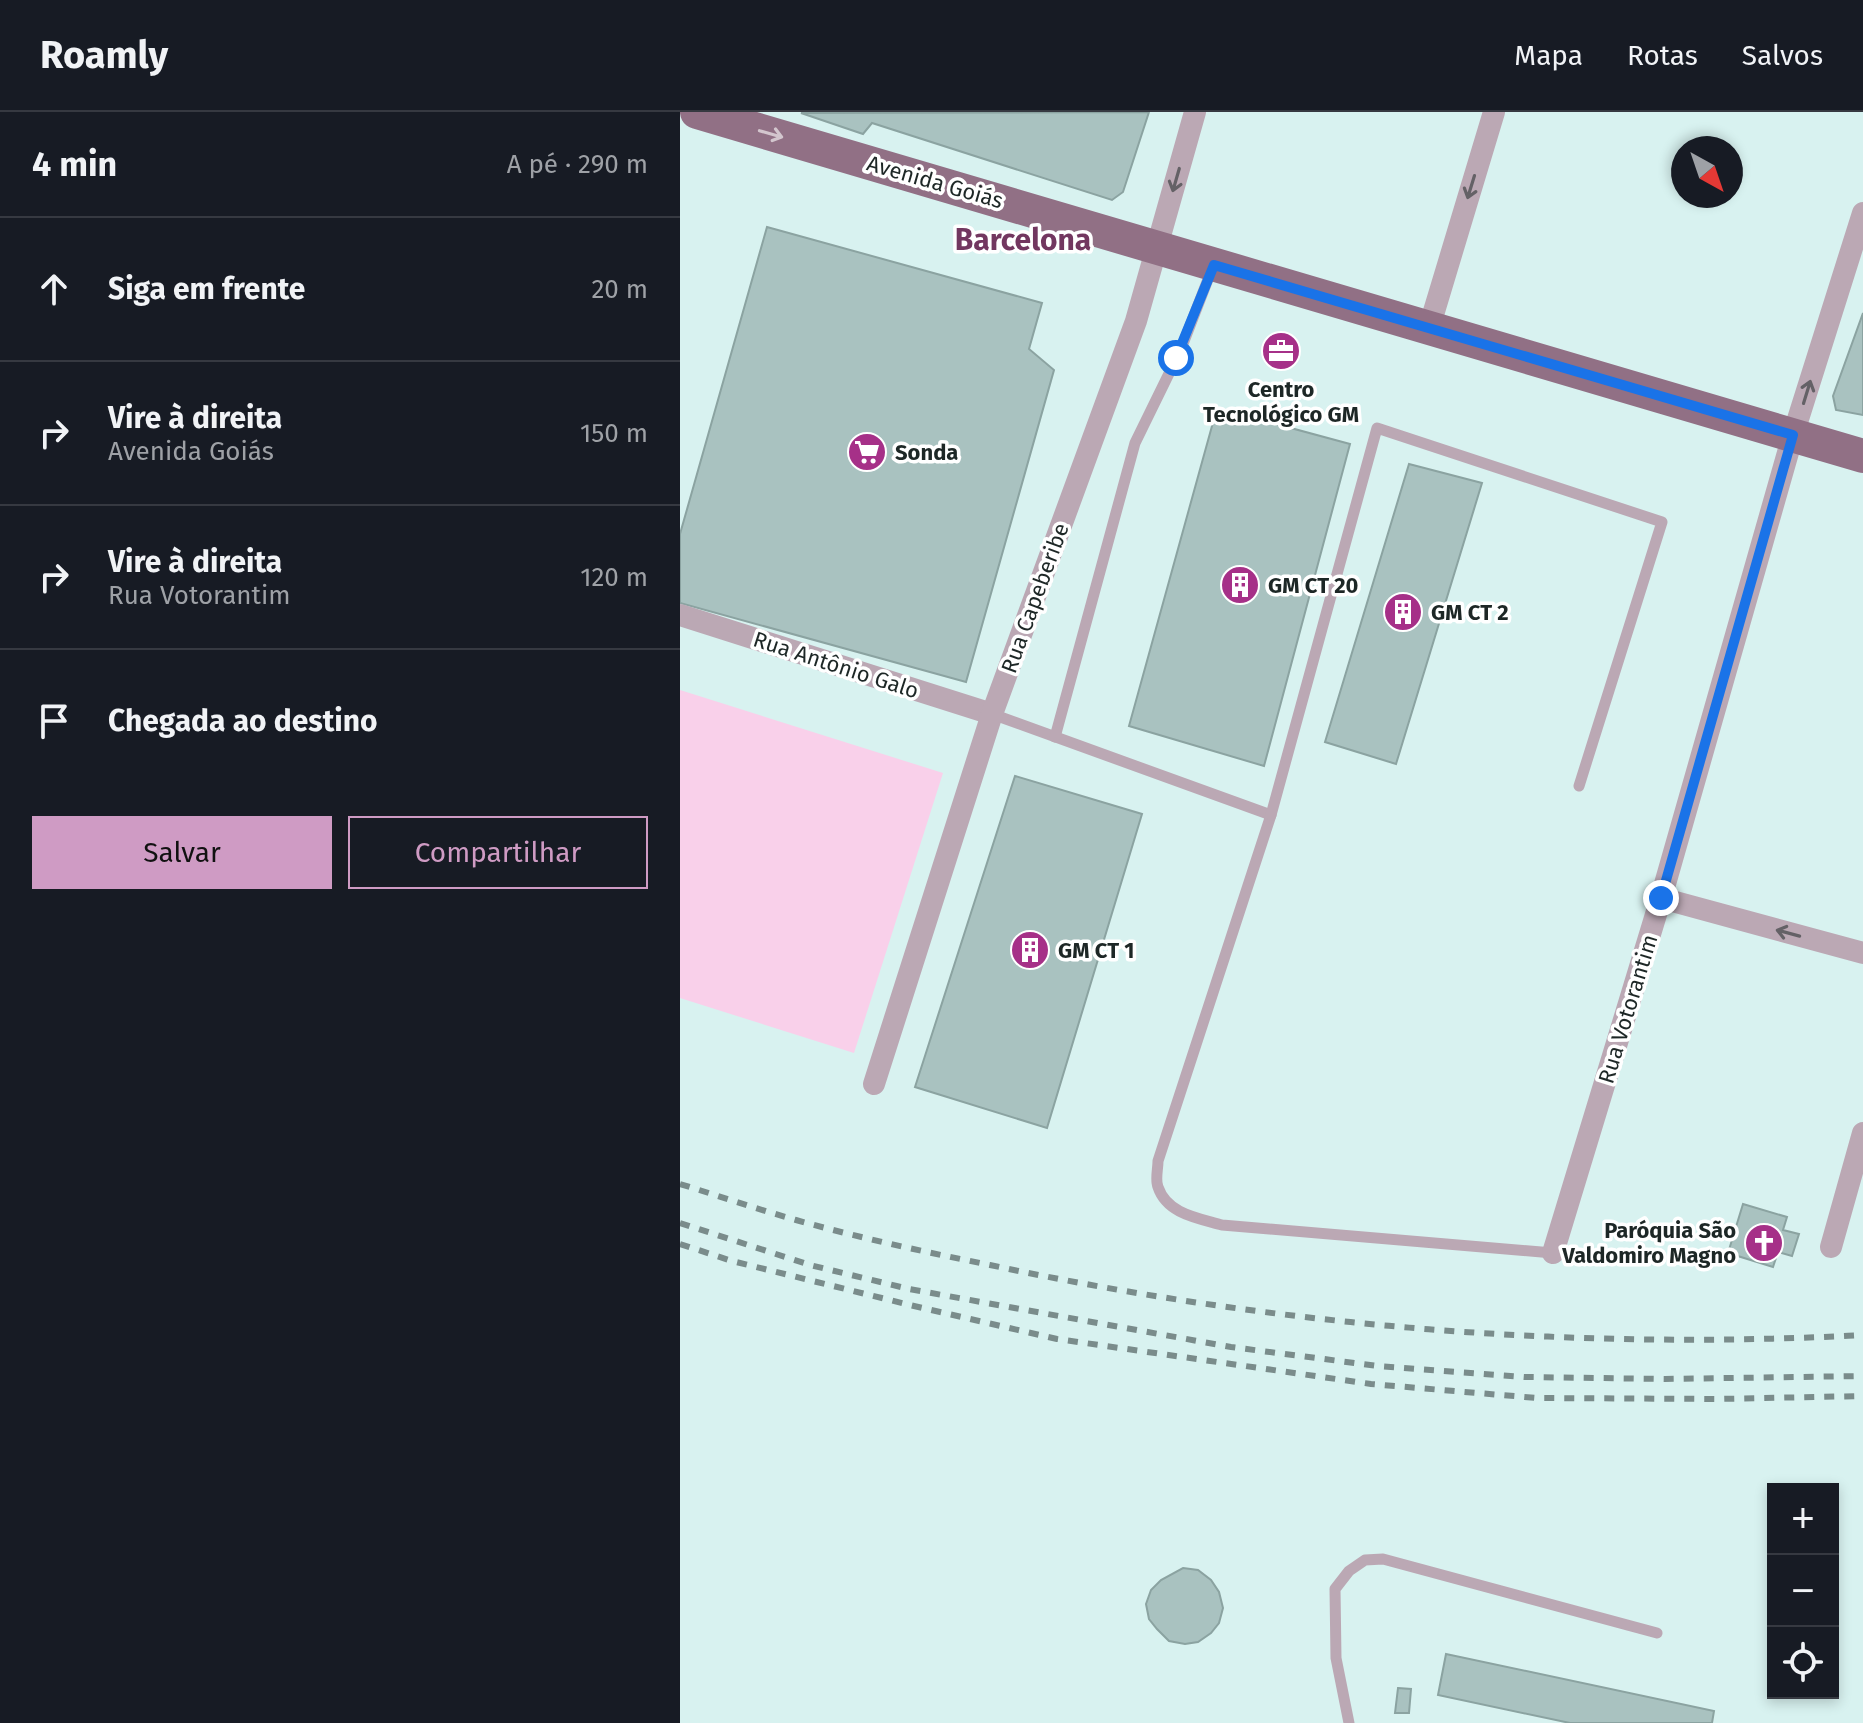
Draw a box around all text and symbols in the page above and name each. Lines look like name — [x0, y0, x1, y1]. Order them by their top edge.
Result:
text: Roamly — [40, 32, 168, 78]
text: Mapa — [1514, 39, 1583, 72]
text: Rotas — [1627, 39, 1698, 72]
text: Salvos — [1742, 39, 1823, 72]
one-way arrow — [758, 127, 784, 142]
north arrow — [1671, 136, 1743, 208]
text: 4 min — [32, 144, 117, 185]
text: A pé · 290 m — [507, 149, 648, 180]
street label: Avenida Goiás — [864, 150, 1006, 214]
one-way arrow — [1168, 166, 1183, 192]
one-way arrow — [1463, 173, 1478, 199]
district label: Barcelona — [955, 222, 1091, 258]
icon: ahead — [32, 267, 76, 311]
text: Siga em frente — [108, 271, 305, 307]
text: 20 m — [591, 274, 648, 305]
office icon: Centro Tecnológico GM — [1260, 330, 1302, 372]
route start — [1158, 340, 1194, 376]
place label: Centro Tecnológico GM — [1203, 376, 1359, 428]
one-way arrow — [1800, 380, 1815, 406]
text: Vire à direita — [108, 400, 282, 436]
icon: right — [32, 411, 76, 455]
text: 150 m — [580, 418, 648, 449]
supermarket icon: Sonda — [846, 431, 888, 473]
text: Avenida Goiás — [108, 436, 274, 467]
place label: Sonda — [895, 439, 958, 466]
street label: Rua Capeberibe — [995, 519, 1075, 677]
text: Vire à direita — [108, 544, 282, 580]
icon: right — [32, 555, 76, 599]
text: 120 m — [580, 562, 648, 593]
building icon: GM CT 20 — [1219, 564, 1261, 606]
place label: GM CT 20 — [1268, 572, 1359, 599]
text: Rua Votorantim — [108, 580, 291, 611]
building icon: GM CT 2 — [1382, 591, 1424, 633]
place label: GM CT 2 — [1431, 599, 1509, 626]
street label: Rua Antônio Galo — [750, 626, 922, 704]
icon: arrive — [32, 699, 76, 743]
text: Chegada ao destino — [108, 703, 378, 739]
button: Salvar — [32, 816, 332, 889]
button: Compartilhar — [348, 816, 648, 889]
route end — [1643, 880, 1679, 916]
one-way arrow — [1775, 924, 1801, 939]
building icon: GM CT 1 — [1009, 929, 1051, 971]
street label: Rua Votorantim — [1593, 931, 1663, 1087]
place label: GM CT 1 — [1058, 937, 1134, 964]
place label: Paróquia São Valdomiro Magno — [1561, 1217, 1736, 1269]
church icon: Paróquia São Valdomiro Magno — [1743, 1222, 1785, 1264]
map controls — [1767, 1483, 1839, 1699]
button: + — [1767, 1483, 1839, 1555]
button: − — [1767, 1555, 1839, 1627]
button: locate — [1767, 1627, 1839, 1699]

